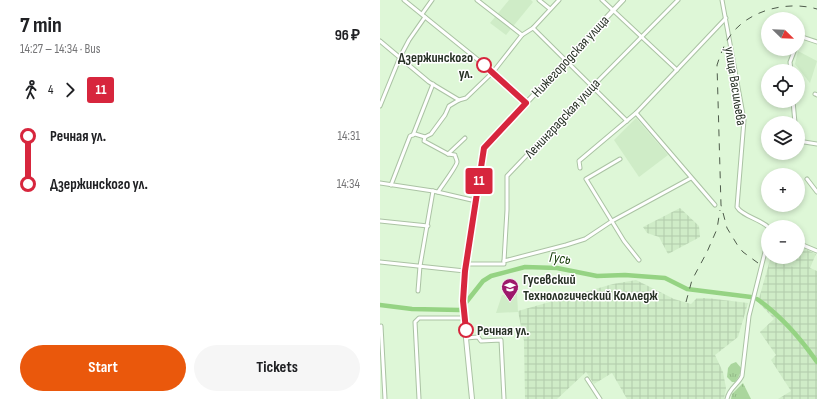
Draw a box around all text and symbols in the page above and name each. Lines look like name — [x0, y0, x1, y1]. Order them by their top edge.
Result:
text: 7 min — [20, 12, 62, 39]
street label: Нижегородская улица — [528, 12, 613, 101]
north arrow — [761, 12, 805, 56]
map controls — [761, 12, 805, 264]
text: 96 ₽ — [335, 26, 360, 45]
text: 14:27 – 14:34 · Bus — [20, 41, 100, 57]
street label: улица Васильева — [721, 45, 750, 127]
place label: Дзержинского ул. — [398, 49, 473, 82]
marker: Дзержинского ул. — [476, 57, 492, 73]
button: locate — [761, 64, 805, 108]
street label: Ленинградская улица — [520, 75, 604, 162]
icon: walk — [20, 79, 42, 101]
icon: forward — [59, 79, 81, 101]
text: 11 — [95, 81, 106, 98]
text: 4 — [48, 82, 53, 98]
button: layers — [761, 116, 805, 160]
text: Речная ул. — [50, 127, 106, 146]
text: 14:31 — [338, 128, 360, 144]
line badge: 11 — [461, 168, 497, 194]
button: + — [761, 168, 805, 212]
text: 11 — [474, 172, 484, 189]
text: Дзержинского ул. — [50, 175, 148, 194]
text: 14:34 — [337, 176, 360, 192]
button: − — [761, 220, 805, 264]
water label: Гусь — [548, 248, 572, 269]
place label: Гусевский Технологический Колледж — [523, 271, 658, 304]
school or university icon: Гусевский Технологический Колледж — [500, 277, 520, 302]
marker: Речная ул. — [458, 322, 474, 338]
place label: Речная ул. — [477, 322, 529, 339]
button: Start — [20, 345, 186, 391]
button: Tickets — [194, 345, 360, 391]

